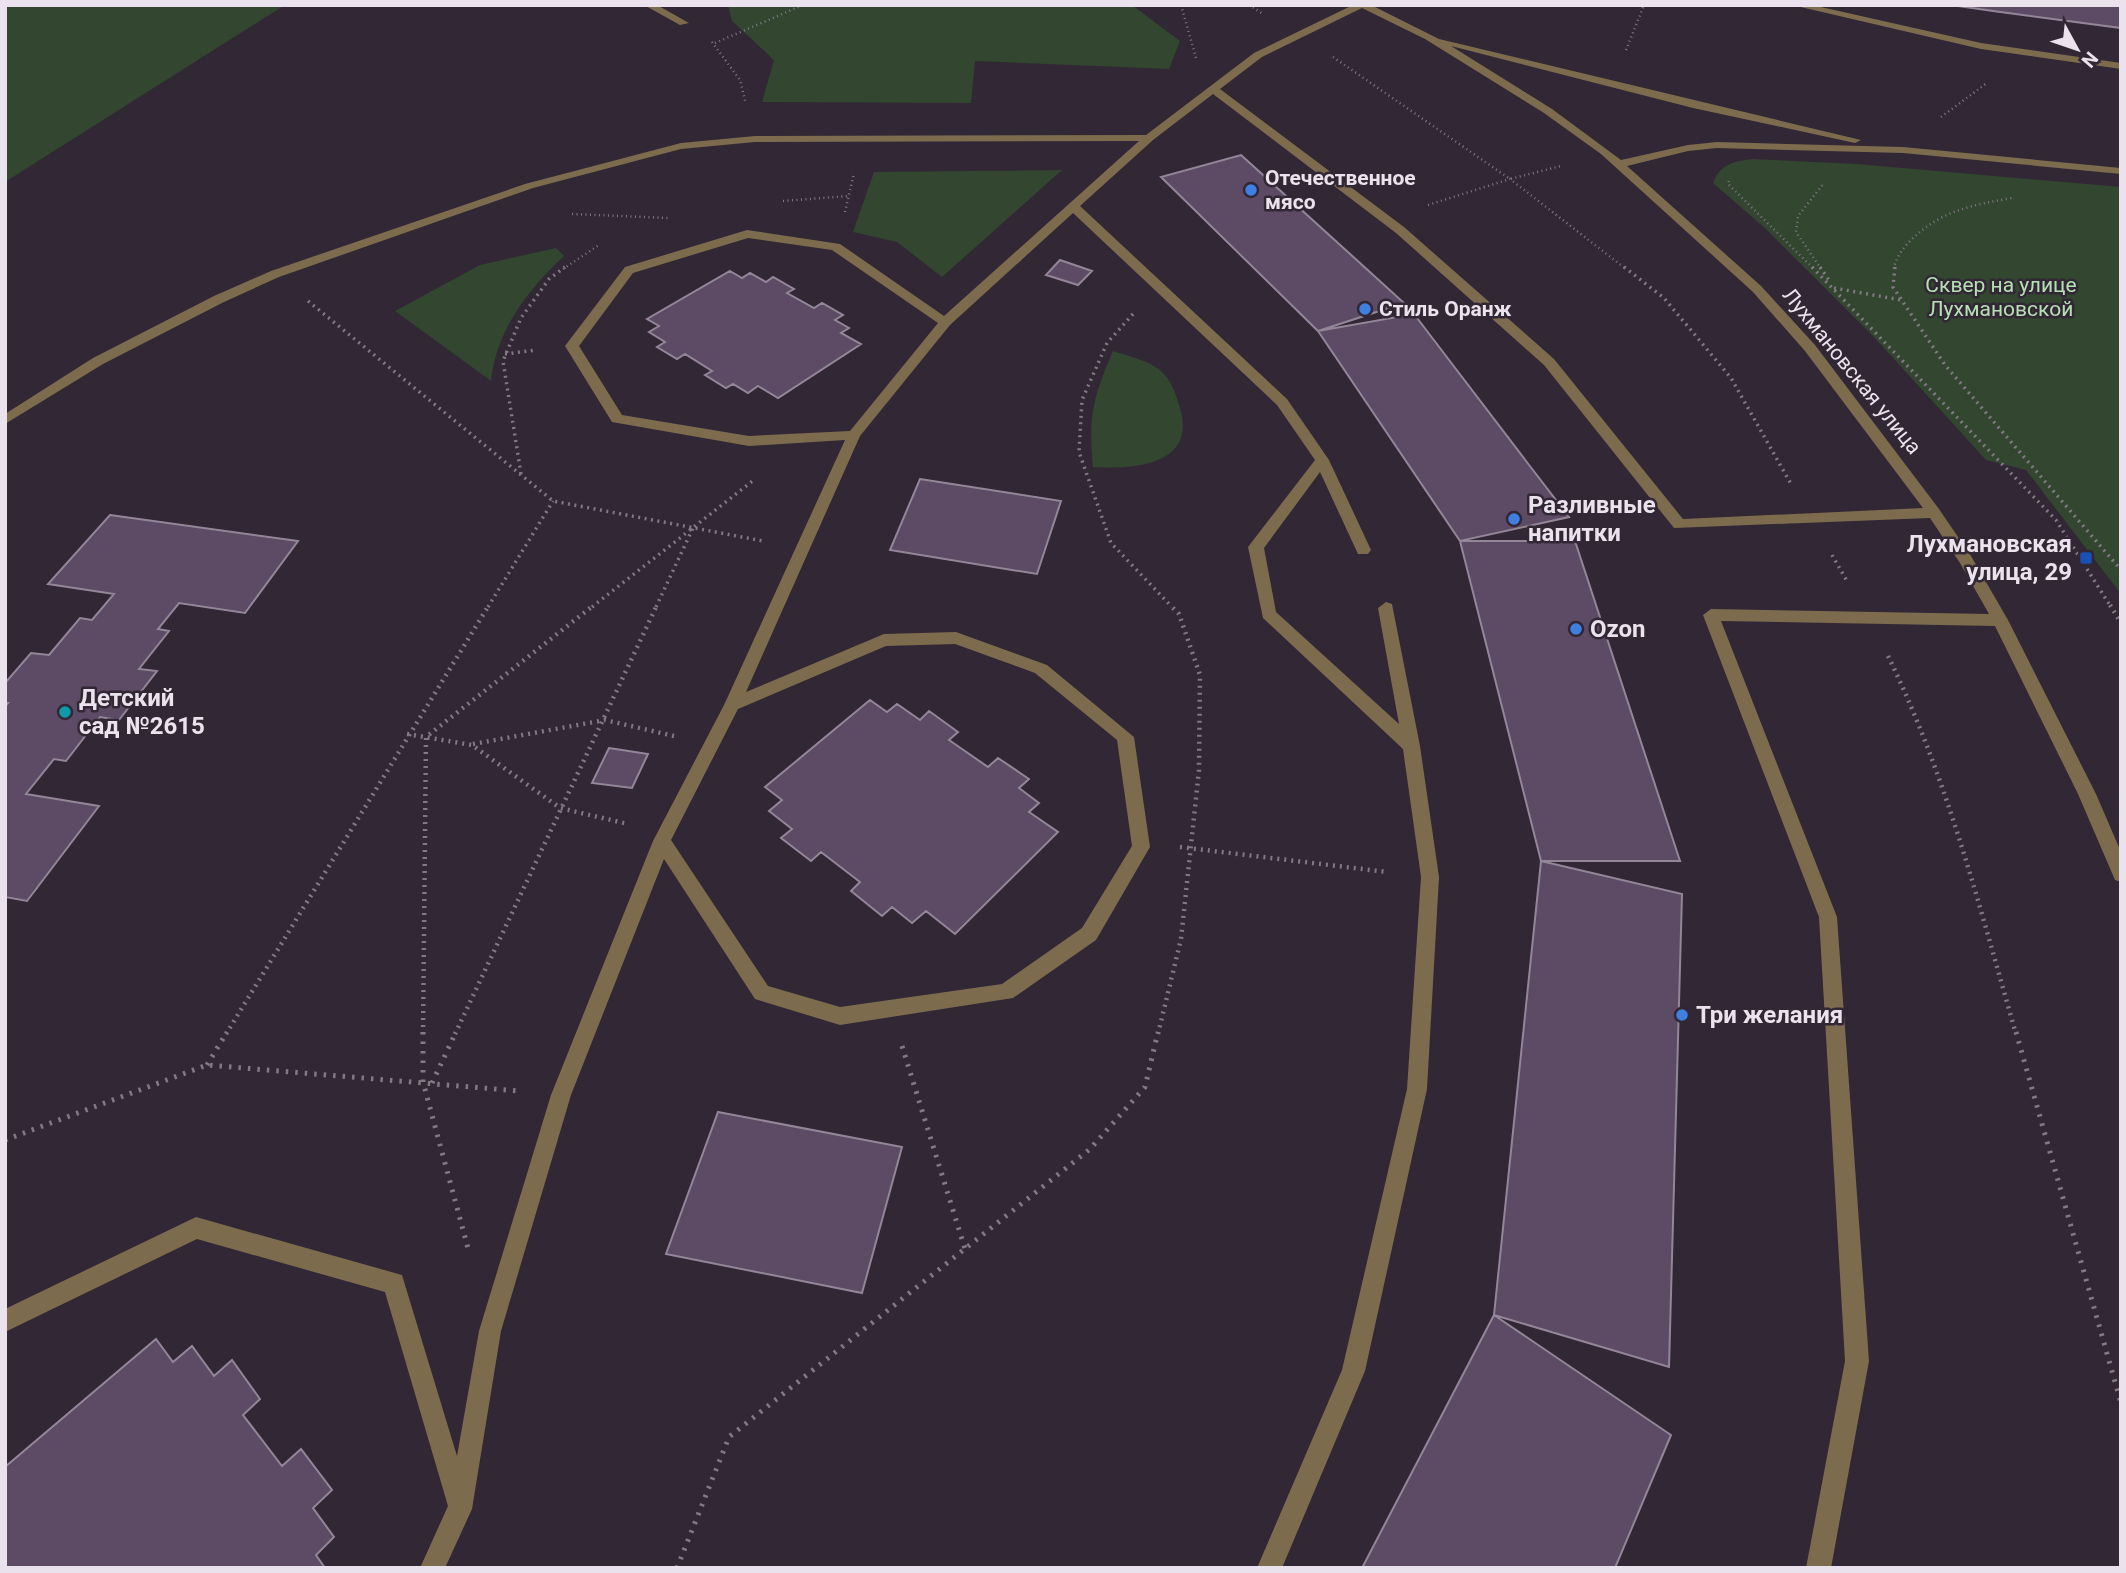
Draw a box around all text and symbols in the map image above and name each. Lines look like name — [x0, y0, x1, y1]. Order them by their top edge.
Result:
north arrow — [2042, 14, 2112, 84]
text: N — [2077, 47, 2103, 72]
place label: Отечественное мясо — [1265, 166, 1416, 214]
marker: Отечественное мясо — [1243, 182, 1259, 198]
park label: Сквер на улице Лухмановской — [1925, 273, 2077, 321]
street label: Лухмановская улица — [1778, 283, 1926, 459]
place label: Стиль Оранж — [1379, 297, 1512, 321]
marker: Стиль Оранж — [1357, 301, 1373, 317]
place label: Разливные напитки — [1528, 491, 1656, 547]
marker: Разливные напитки — [1506, 511, 1522, 527]
place label: Лухмановская улица, 29 — [1907, 530, 2072, 586]
marker: Лухмановская улица, 29 — [2078, 550, 2094, 566]
place label: Ozon — [1590, 615, 1646, 643]
marker: Ozon — [1568, 621, 1584, 637]
place label: Детский сад №2615 — [79, 684, 205, 740]
marker: Детский сад №2615 — [57, 704, 73, 720]
place label: Три желания — [1696, 1001, 1843, 1029]
marker: Три желания — [1674, 1007, 1690, 1023]

